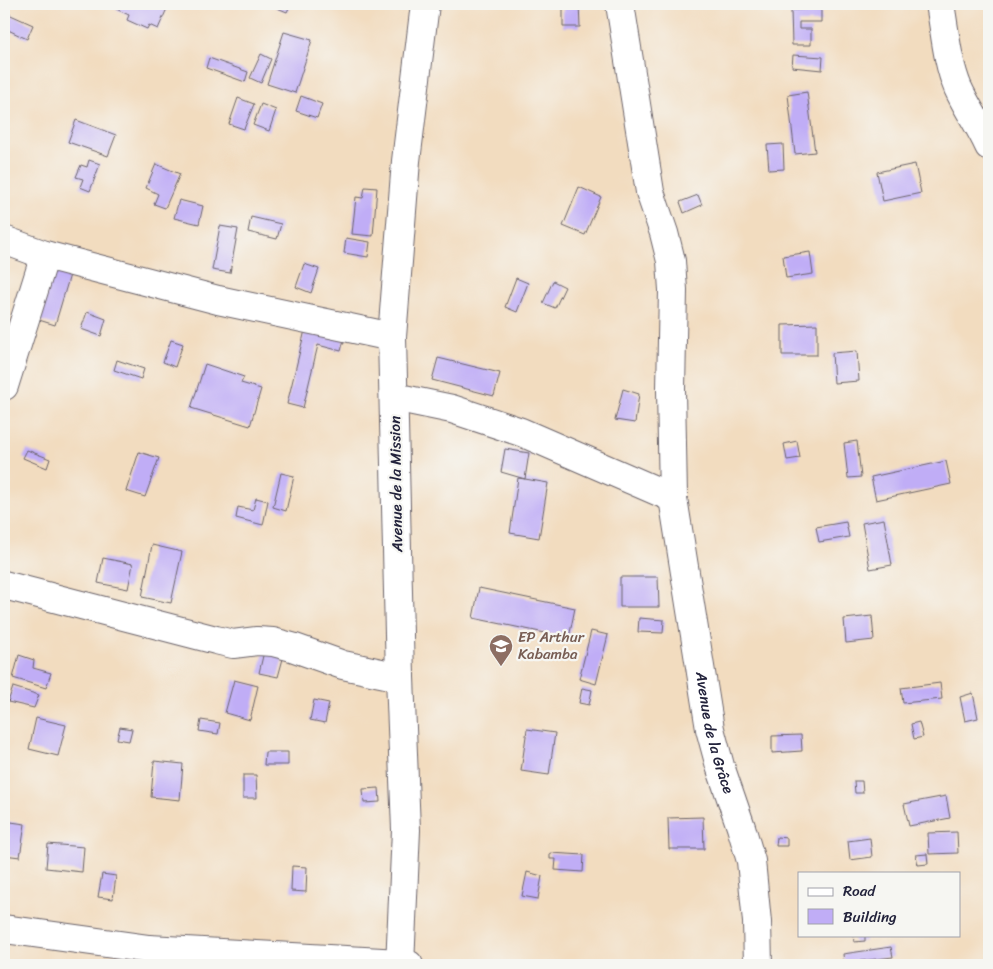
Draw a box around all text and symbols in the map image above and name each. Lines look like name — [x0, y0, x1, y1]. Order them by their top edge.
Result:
street label: Avenue de la Mission — [382, 416, 410, 553]
place label: EP Arthur Kabamba — [518, 624, 585, 667]
school or university icon: EP Arthur Kabamba — [488, 633, 514, 667]
street label: Avenue de la Grâce — [688, 669, 742, 797]
legend — [798, 872, 960, 936]
text: Road — [843, 878, 876, 904]
text: Building — [843, 904, 897, 930]

